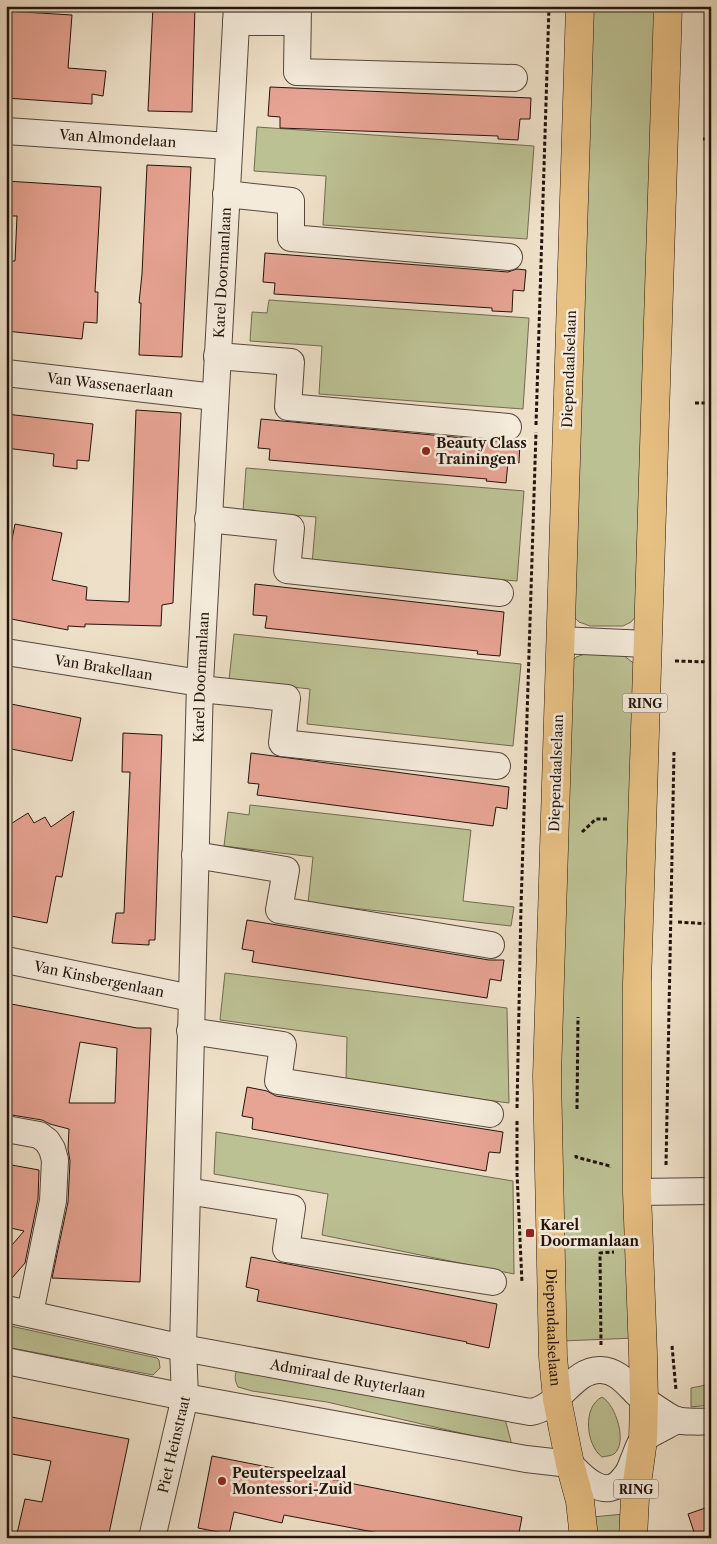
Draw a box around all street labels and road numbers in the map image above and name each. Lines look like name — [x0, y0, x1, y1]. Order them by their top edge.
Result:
street label: Van Almondelaan — [58, 126, 177, 151]
street label: Karel Doormanlaan — [210, 206, 235, 339]
street label: Diependaalselaan — [558, 310, 580, 428]
street label: Van Wassenaerlaan — [45, 369, 175, 401]
street label: Karel Doormanlaan — [189, 611, 213, 743]
street label: Van Brakellaan — [52, 651, 154, 684]
road number: RING — [622, 694, 668, 712]
street label: Diependaalselaan — [545, 714, 567, 832]
street label: Van Kinsbergenlaan — [31, 957, 166, 1001]
street label: Diependaalselaan — [542, 1268, 565, 1387]
street label: Admiraal de Ruyterlaan — [268, 1355, 427, 1402]
street label: Piet Heinstraat — [154, 1394, 194, 1495]
road number: RING — [614, 1480, 658, 1498]

